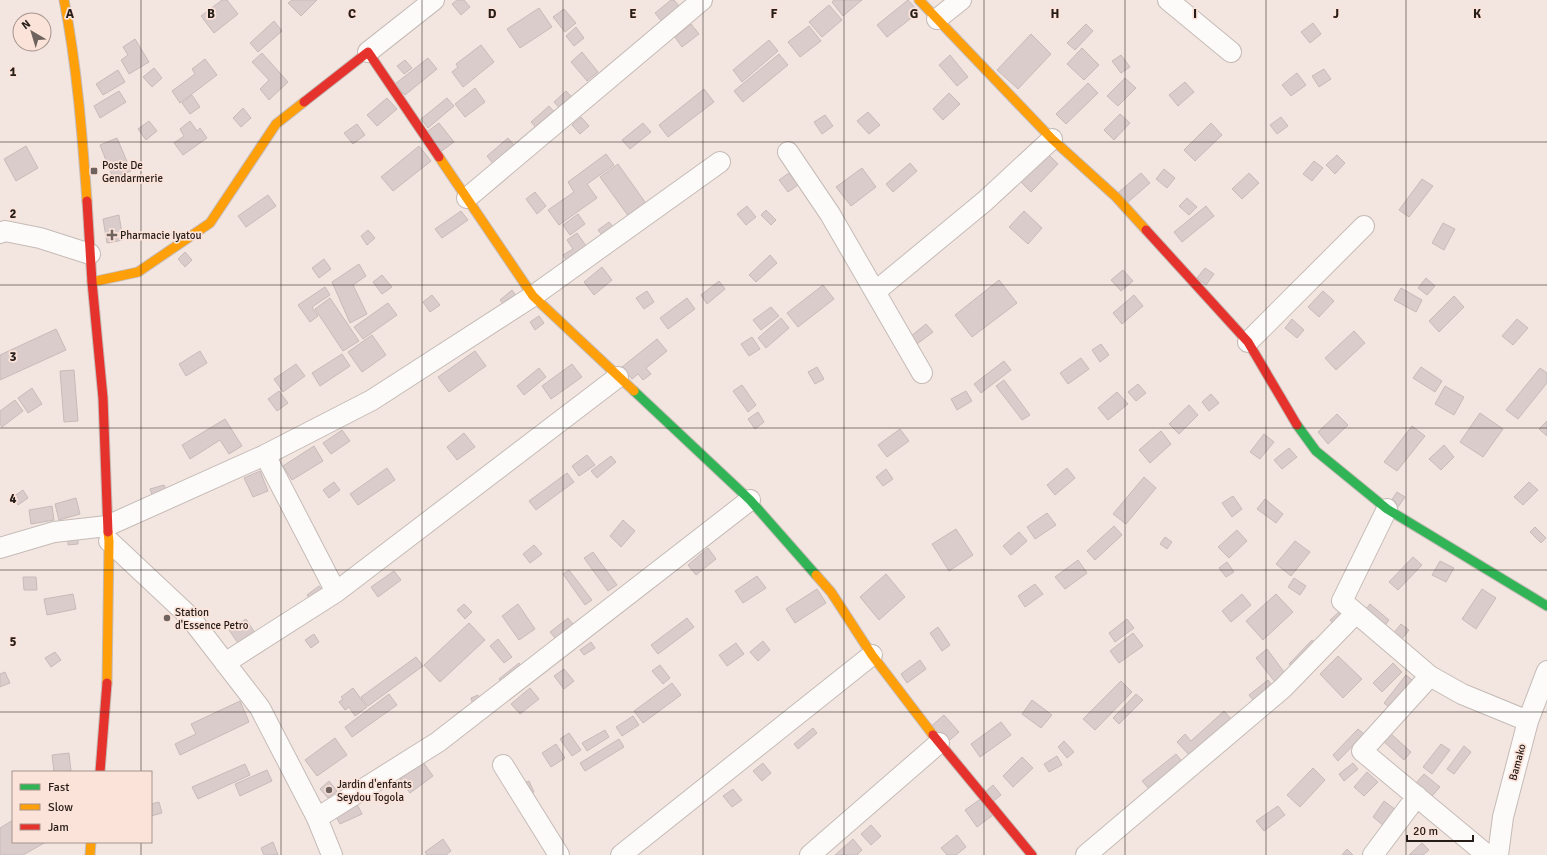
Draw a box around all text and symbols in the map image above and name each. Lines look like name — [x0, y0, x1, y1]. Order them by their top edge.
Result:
text: A — [66, 6, 75, 22]
text: B — [207, 6, 215, 22]
text: C — [348, 6, 356, 22]
text: D — [488, 6, 497, 22]
text: E — [629, 6, 637, 22]
text: F — [771, 6, 778, 22]
text: G — [910, 6, 918, 22]
text: H — [1051, 6, 1059, 22]
text: I — [1193, 6, 1197, 22]
text: J — [1333, 6, 1339, 22]
text: K — [1473, 6, 1481, 22]
north arrow — [12, 12, 52, 52]
text: N — [19, 17, 33, 32]
text: 1 — [9, 64, 17, 80]
place label: Poste De Gendarmerie — [102, 159, 163, 185]
marker: Poste De Gendarmerie — [89, 166, 99, 176]
text: 2 — [9, 206, 17, 222]
place label: Pharmacie Iyatou — [120, 229, 202, 242]
marker: Pharmacie Iyatou — [107, 230, 117, 240]
text: 3 — [9, 349, 17, 365]
text: 4 — [9, 491, 17, 507]
place label: Station d'Essence Petro — [175, 606, 249, 632]
marker: Station d'Essence Petro — [162, 613, 172, 623]
text: 5 — [9, 634, 17, 650]
street label: Bamako — [1506, 742, 1529, 782]
legend — [12, 771, 152, 843]
place label: Jardin d'enfants Seydou Togola — [337, 778, 412, 804]
text: Fast — [48, 780, 69, 795]
marker: Jardin d'enfants Seydou Togola — [324, 785, 334, 795]
text: Slow — [48, 800, 73, 815]
scale bar — [1407, 817, 1473, 843]
text: Jam — [48, 820, 69, 835]
text: 20 m — [1413, 824, 1438, 839]

